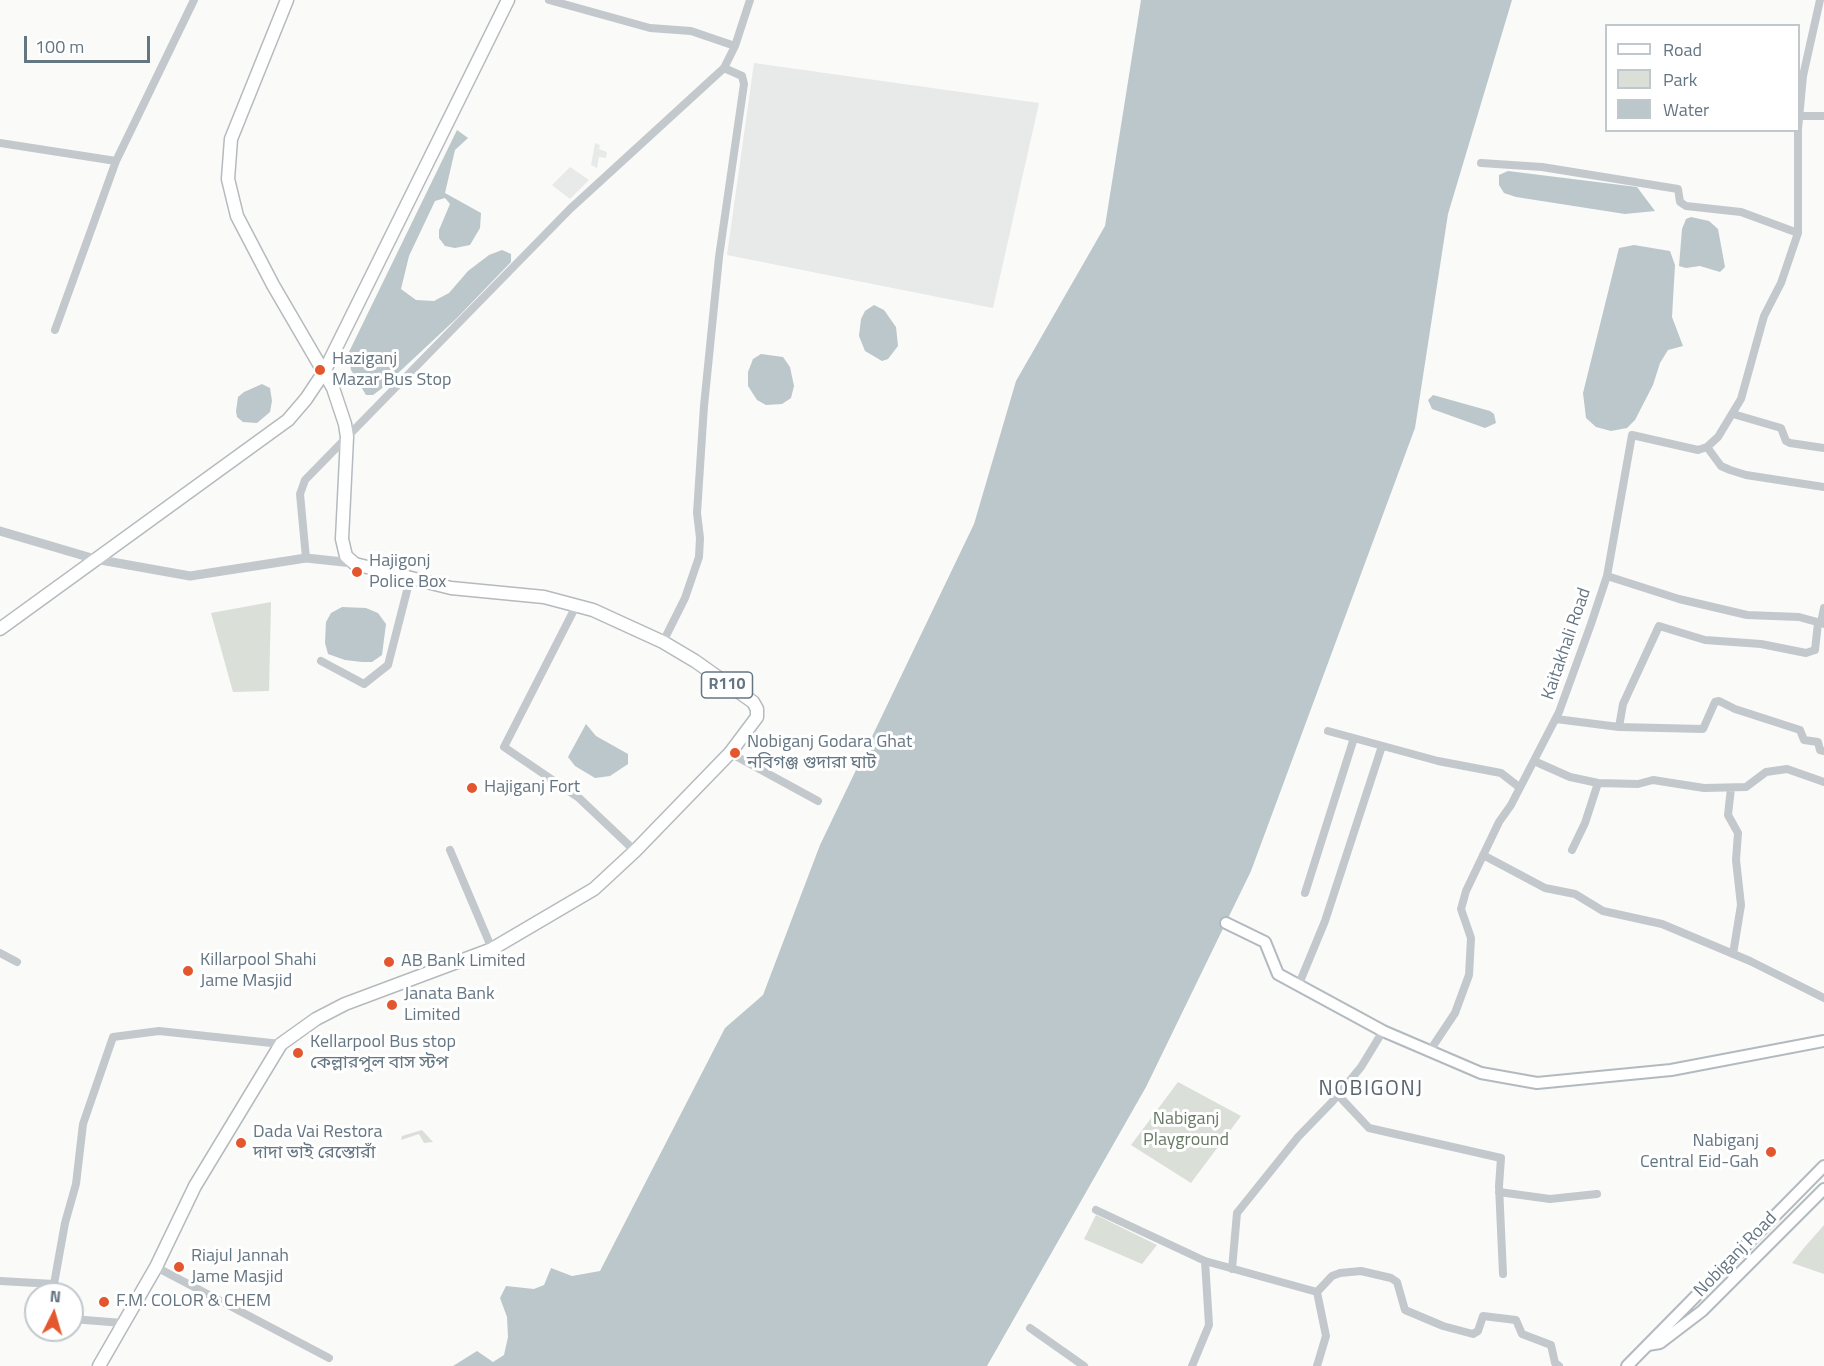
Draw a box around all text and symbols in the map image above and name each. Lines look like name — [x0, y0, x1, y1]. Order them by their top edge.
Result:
scale bar — [27, 24, 153, 62]
legend — [1605, 24, 1800, 132]
text: 100 m — [35, 33, 84, 60]
text: Road — [1663, 36, 1702, 63]
text: Park — [1663, 66, 1697, 93]
text: Water — [1663, 96, 1709, 123]
place label: Haziganj Mazar Bus Stop — [332, 349, 451, 392]
marker: Haziganj Mazar Bus Stop — [313, 363, 327, 377]
place label: Hajigonj Police Box — [369, 551, 447, 594]
marker: Hajigonj Police Box — [350, 565, 364, 579]
street label: Kaitakhali Road — [1538, 585, 1596, 703]
road number: R110 — [702, 672, 752, 698]
place label: Nobiganj Godara Ghat নবিগঞ্জ গুদারা ঘাট — [747, 732, 912, 774]
marker: Nobiganj Godara Ghat নবিগঞ্জ গুদারা ঘাট — [728, 746, 742, 760]
place label: Hajiganj Fort — [484, 777, 580, 799]
marker: Hajiganj Fort — [465, 781, 479, 795]
place label: Killarpool Shahi Jame Masjid — [200, 950, 316, 992]
place label: AB Bank Limited — [401, 951, 526, 973]
marker: AB Bank Limited — [382, 955, 396, 969]
marker: Killarpool Shahi Jame Masjid — [181, 964, 195, 978]
place label: Janata Bank Limited — [404, 984, 495, 1026]
marker: Janata Bank Limited — [385, 998, 399, 1012]
place label: Kellarpool Bus stop কেল্লারপুল বাস স্টপ — [310, 1032, 456, 1074]
marker: Kellarpool Bus stop কেল্লারপুল বাস স্টপ — [291, 1046, 305, 1060]
district label: NOBIGONJ — [1318, 1077, 1424, 1103]
park label: Nabiganj Playground — [1143, 1109, 1229, 1152]
place label: Dada Vai Restora দাদা ভাই রেস্তোরাঁ — [253, 1122, 382, 1164]
place label: Nabiganj Central Eid-Gah — [1640, 1131, 1759, 1174]
marker: Dada Vai Restora দাদা ভাই রেস্তোরাঁ — [234, 1136, 248, 1150]
marker: Nabiganj Central Eid-Gah — [1764, 1145, 1778, 1159]
street label: Nobiganj Road — [1690, 1208, 1782, 1302]
place label: Riajul Jannah Jame Masjid — [191, 1246, 289, 1288]
marker: Riajul Jannah Jame Masjid — [172, 1260, 186, 1274]
north arrow — [24, 1282, 84, 1342]
text: N — [49, 1284, 62, 1308]
place label: F.M. COLOR & CHEM — [116, 1291, 271, 1313]
marker: F.M. COLOR & CHEM — [97, 1295, 111, 1309]

